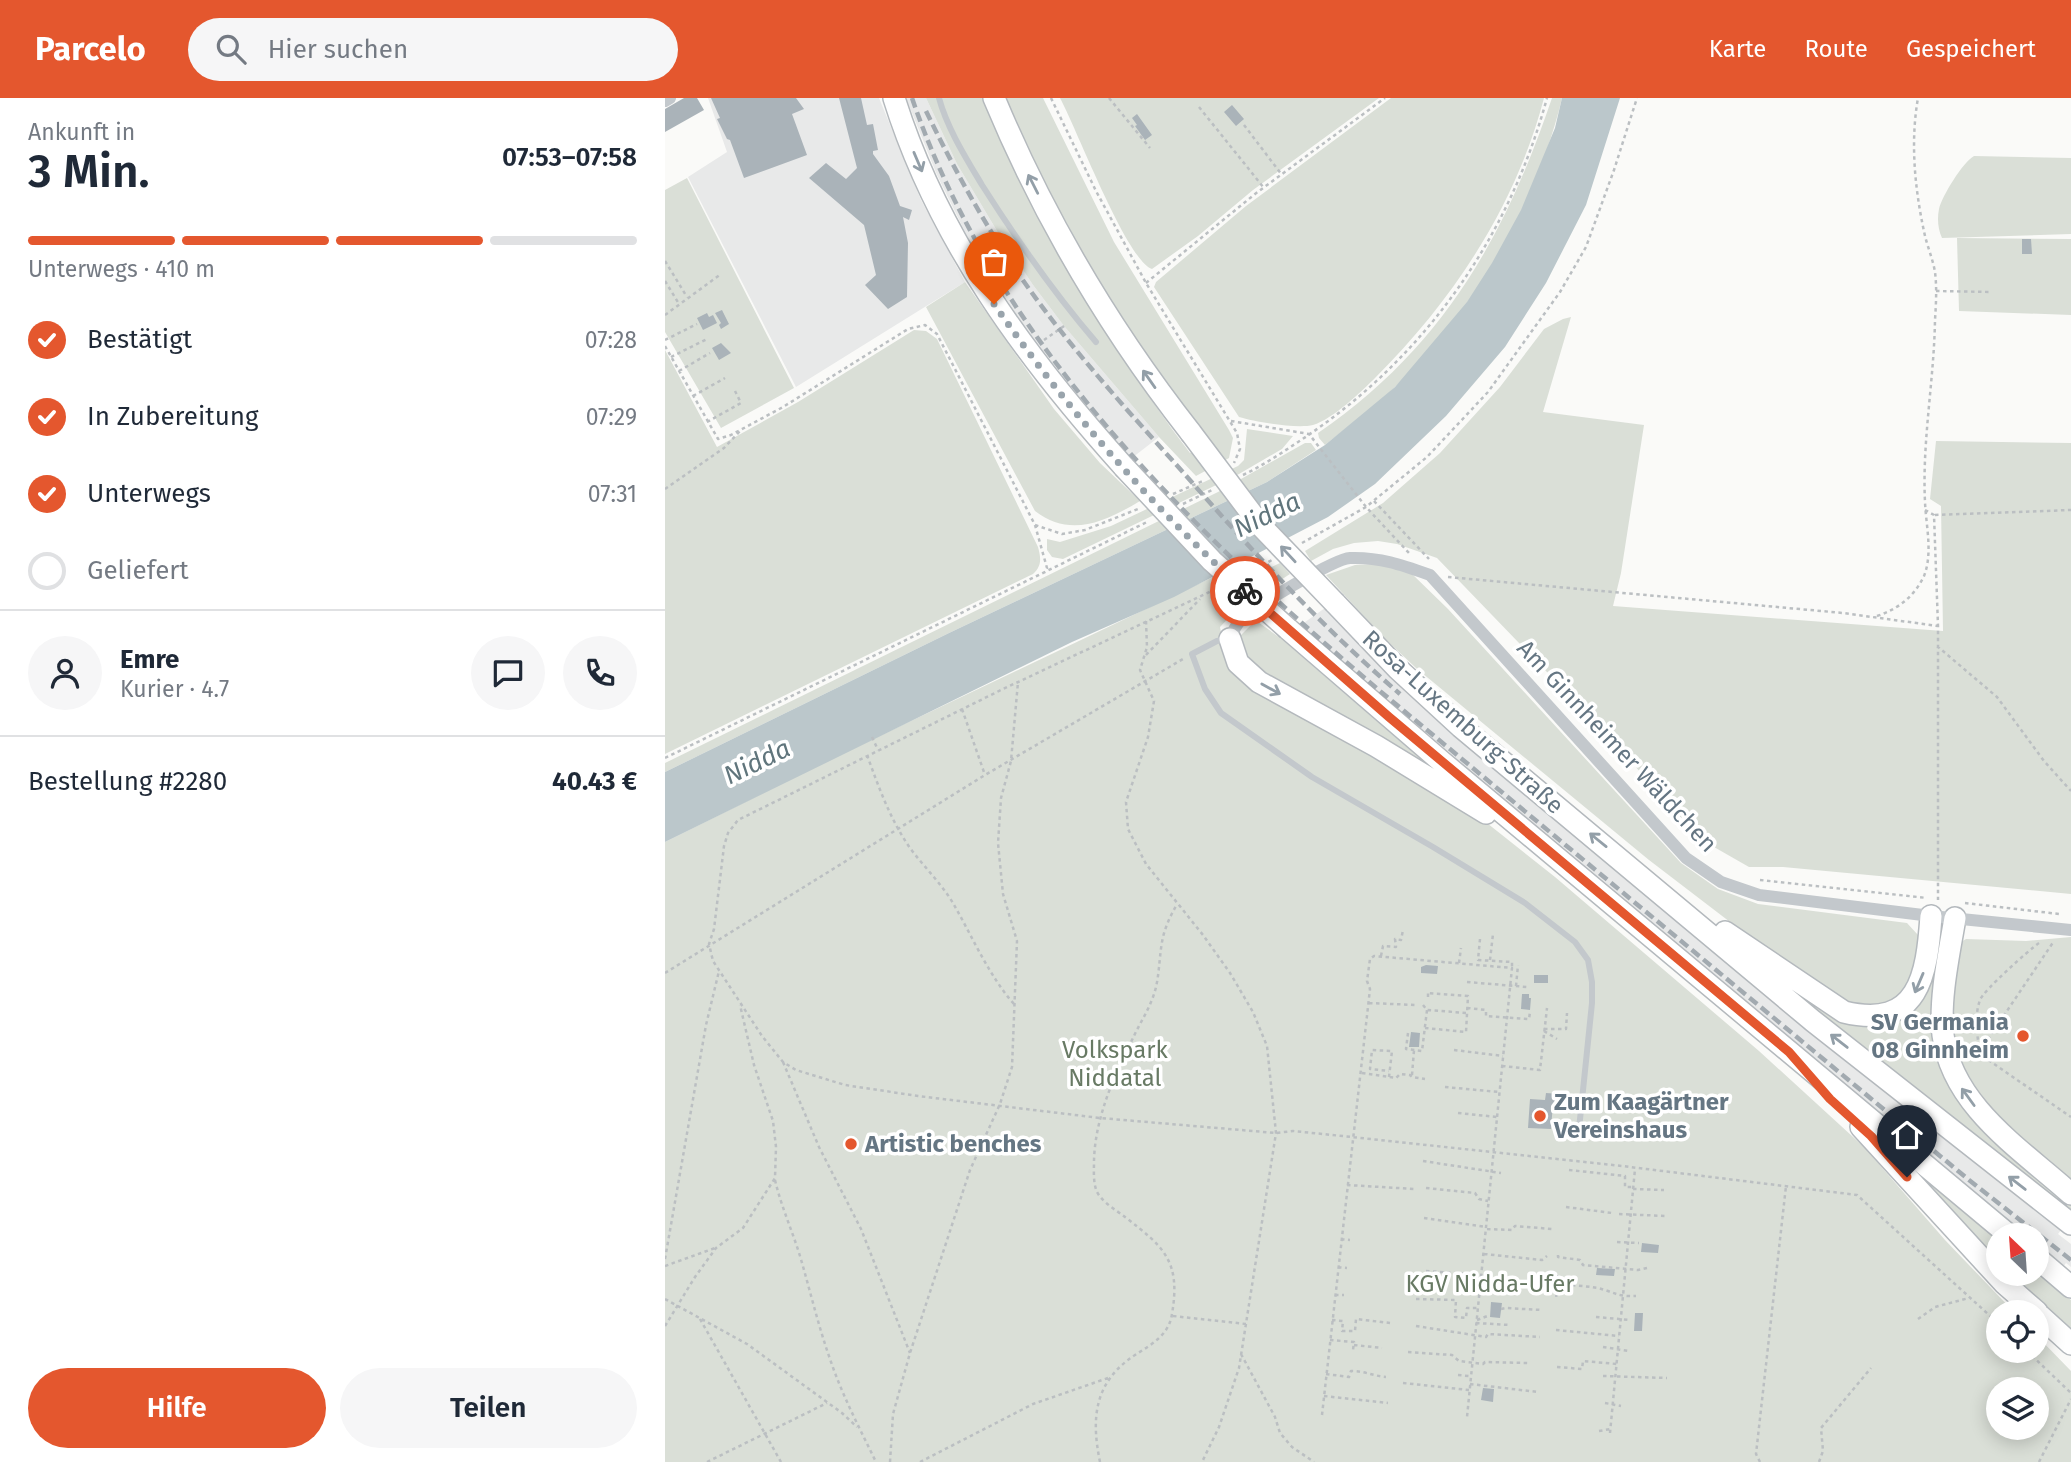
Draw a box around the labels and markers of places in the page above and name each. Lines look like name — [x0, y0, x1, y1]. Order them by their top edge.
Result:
pin — [964, 232, 1024, 304]
place label: SV Germania 08 Ginnheim — [1871, 1008, 2009, 1064]
marker: SV Germania 08 Ginnheim — [2015, 1028, 2031, 1044]
place label: Zum Kaagärtner Vereinshaus — [1553, 1088, 1729, 1144]
pin — [1877, 1105, 1937, 1177]
marker: Zum Kaagärtner Vereinshaus — [1532, 1108, 1548, 1124]
place label: Artistic benches — [864, 1130, 1042, 1158]
marker: Artistic benches — [843, 1136, 859, 1152]

